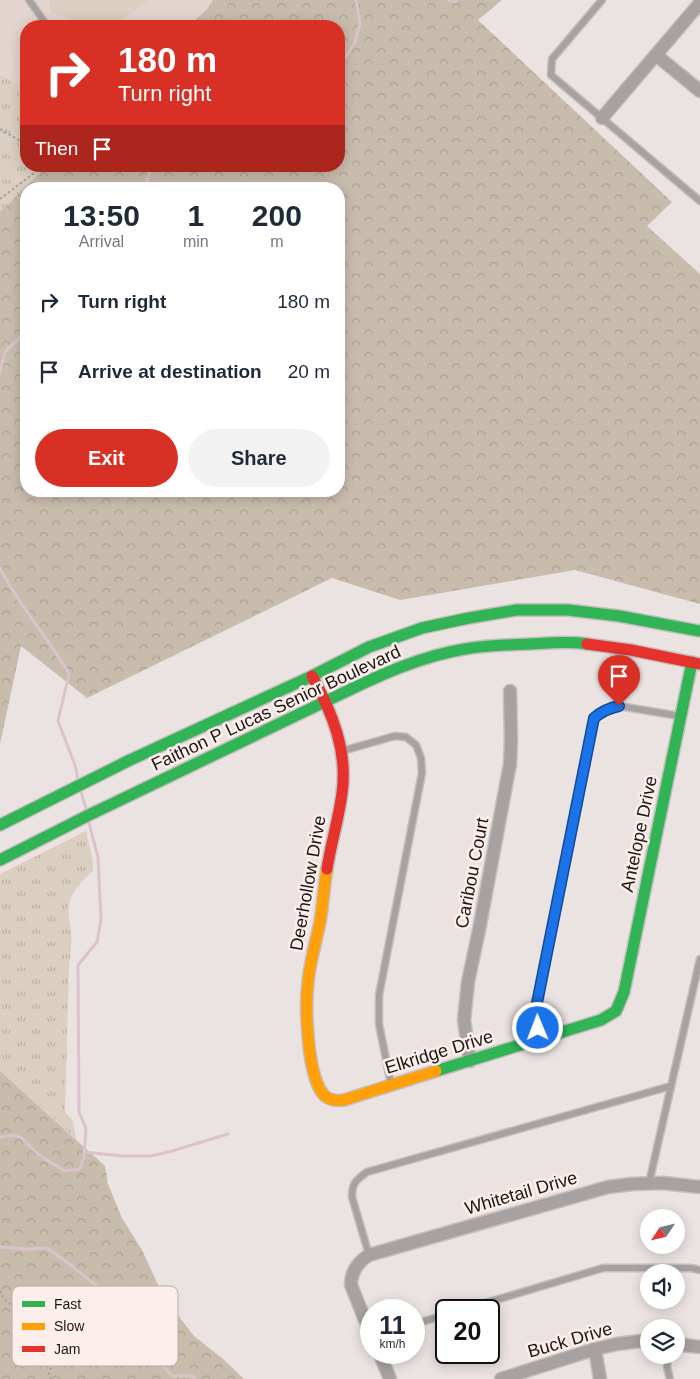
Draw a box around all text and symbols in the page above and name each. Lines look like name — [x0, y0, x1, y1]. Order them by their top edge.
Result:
icon: right — [35, 40, 100, 105]
text: 180 m — [118, 40, 217, 79]
text: Turn right — [118, 81, 211, 106]
icon: arrive — [88, 135, 116, 163]
text: Then — [35, 138, 78, 159]
text: 13:50 — [63, 199, 140, 232]
text: 1 — [187, 199, 204, 232]
text: 200 — [252, 199, 302, 232]
text: Arrival — [79, 233, 124, 250]
text: min — [183, 233, 209, 250]
text: m — [270, 233, 283, 250]
icon: right — [35, 288, 63, 316]
text: Turn right — [78, 291, 166, 312]
text: 180 m — [277, 291, 330, 312]
icon: arrive — [35, 358, 63, 386]
text: Arrive at destination — [78, 361, 262, 382]
text: 20 m — [288, 361, 330, 382]
button: Exit — [35, 429, 178, 487]
button: Share — [188, 429, 330, 487]
street label: Faithon P Lucas Senior Boulevard — [148, 641, 404, 775]
pin — [598, 655, 640, 706]
icon: arrive — [605, 662, 633, 690]
street label: Antelope Drive — [617, 774, 661, 894]
street label: Deerhollow Drive — [286, 814, 330, 952]
street label: Caribou Court — [451, 816, 493, 930]
position arrow — [511, 1001, 563, 1053]
street label: Elkridge Drive — [383, 1026, 495, 1078]
street label: Whitetail Drive — [462, 1167, 580, 1219]
north arrow — [640, 1209, 685, 1254]
map controls — [640, 1209, 685, 1364]
button: sound — [640, 1264, 685, 1309]
legend — [12, 1286, 178, 1366]
text: Fast — [54, 1296, 81, 1312]
speed limit sign: 20 — [435, 1299, 500, 1364]
text: 11 — [379, 1311, 406, 1339]
text: Slow — [54, 1318, 85, 1334]
street label: Buck Drive — [525, 1318, 615, 1362]
button: layers — [640, 1319, 685, 1364]
text: km/h — [379, 1337, 406, 1351]
text: Jam — [54, 1341, 80, 1357]

